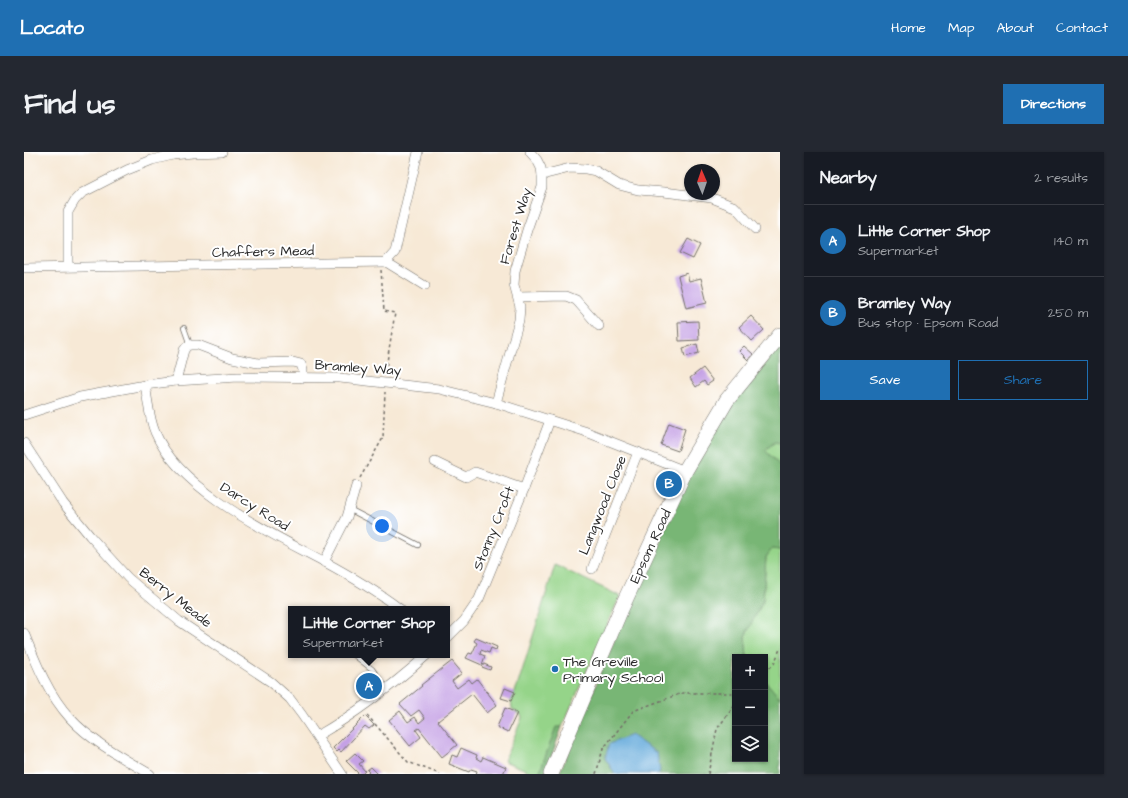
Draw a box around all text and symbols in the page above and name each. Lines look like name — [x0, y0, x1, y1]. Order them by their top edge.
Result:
text: Locato — [20, 15, 84, 42]
text: Home — [891, 18, 926, 38]
text: Map — [948, 18, 974, 38]
text: About — [996, 18, 1034, 38]
text: Contact — [1056, 18, 1108, 38]
button: Directions — [1003, 84, 1104, 124]
text: Find us — [24, 85, 115, 124]
north arrow — [684, 164, 720, 200]
text: Nearby — [820, 166, 877, 190]
text: 2 results — [1034, 169, 1088, 187]
street label: Forest Way — [495, 185, 537, 267]
text: Little Corner Shop — [858, 221, 990, 242]
text: A — [829, 232, 837, 250]
text: 140 m — [1054, 232, 1088, 250]
street label: Chaffers Mead — [212, 241, 314, 263]
text: Supermarket — [858, 242, 939, 260]
text: Bramley Way — [858, 293, 951, 314]
text: B — [828, 304, 838, 322]
text: 250 m — [1048, 304, 1088, 322]
text: Bus stop · Epsom Road — [858, 314, 998, 332]
street label: Bramley Way — [314, 355, 402, 381]
button: Save — [820, 360, 950, 400]
button: Share — [958, 360, 1088, 400]
street label: Langwood Close — [574, 452, 632, 558]
pin: B — [656, 469, 682, 499]
street label: Darcy Road — [216, 478, 293, 536]
street label: Stonny Croft — [468, 483, 520, 574]
street label: Epsom Road — [625, 506, 677, 587]
your location — [372, 516, 392, 536]
street label: Berry Meade — [135, 563, 216, 633]
popup — [288, 606, 450, 658]
text: Little Corner Shop — [303, 613, 435, 634]
text: Supermarket — [303, 634, 383, 652]
place label: The Greville Primary School — [563, 652, 664, 688]
map controls — [732, 654, 768, 762]
button: + — [732, 654, 768, 690]
marker: The Greville Primary School — [550, 664, 560, 674]
pin: A — [356, 671, 382, 701]
button: − — [732, 690, 768, 726]
button: layers — [732, 726, 768, 762]

